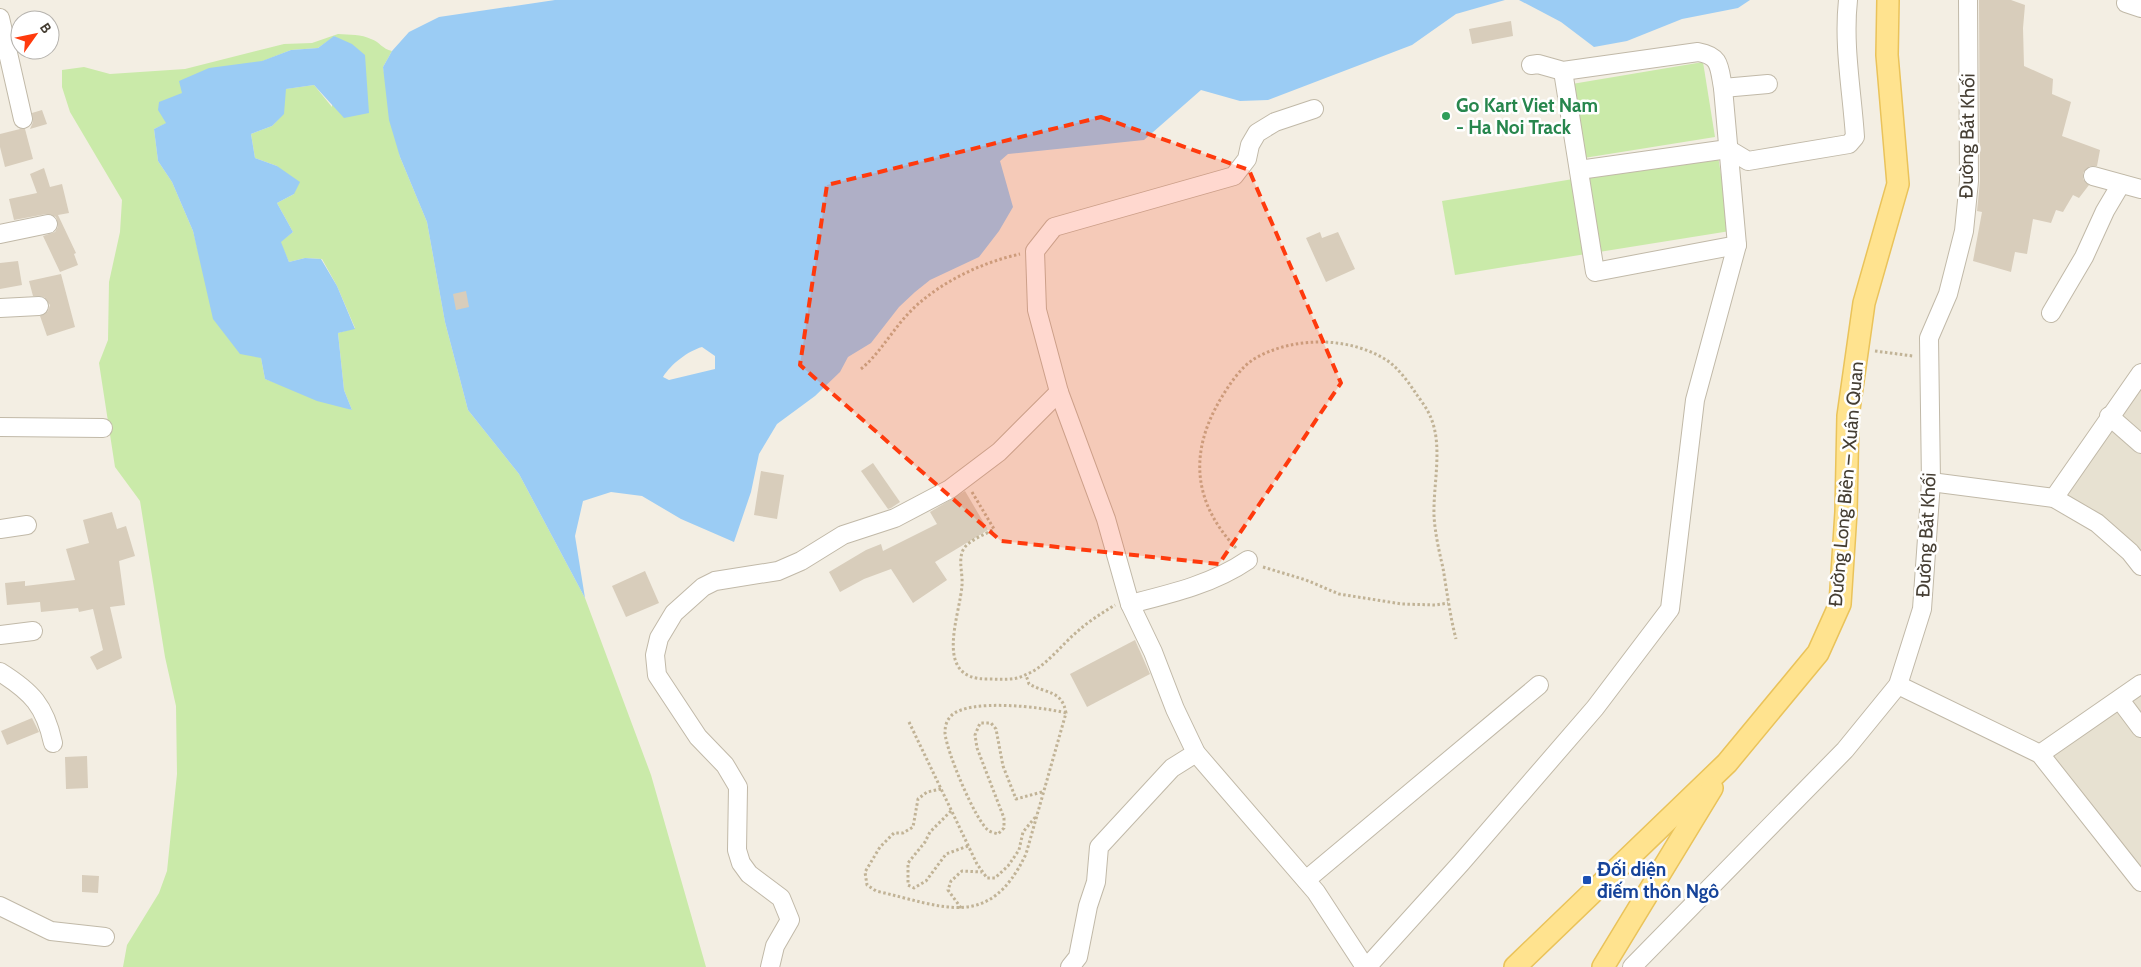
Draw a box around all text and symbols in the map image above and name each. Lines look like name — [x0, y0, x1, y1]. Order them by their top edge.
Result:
north arrow — [10, 10, 60, 60]
text: B — [36, 19, 56, 37]
street label: Đường Bát Khối — [1954, 73, 1980, 199]
place label: Go Kart Viet Nam - Ha Noi Track — [1456, 94, 1598, 139]
marker: Go Kart Viet Nam - Ha Noi Track — [1440, 110, 1452, 122]
street label: Đường Long Biên – Xuân Quan — [1824, 360, 1868, 608]
street label: Đường Bát Khối — [1911, 472, 1941, 598]
place label: Đối diện điếm thôn Ngô — [1597, 858, 1719, 903]
marker: Đối diện điếm thôn Ngô — [1581, 874, 1593, 886]

